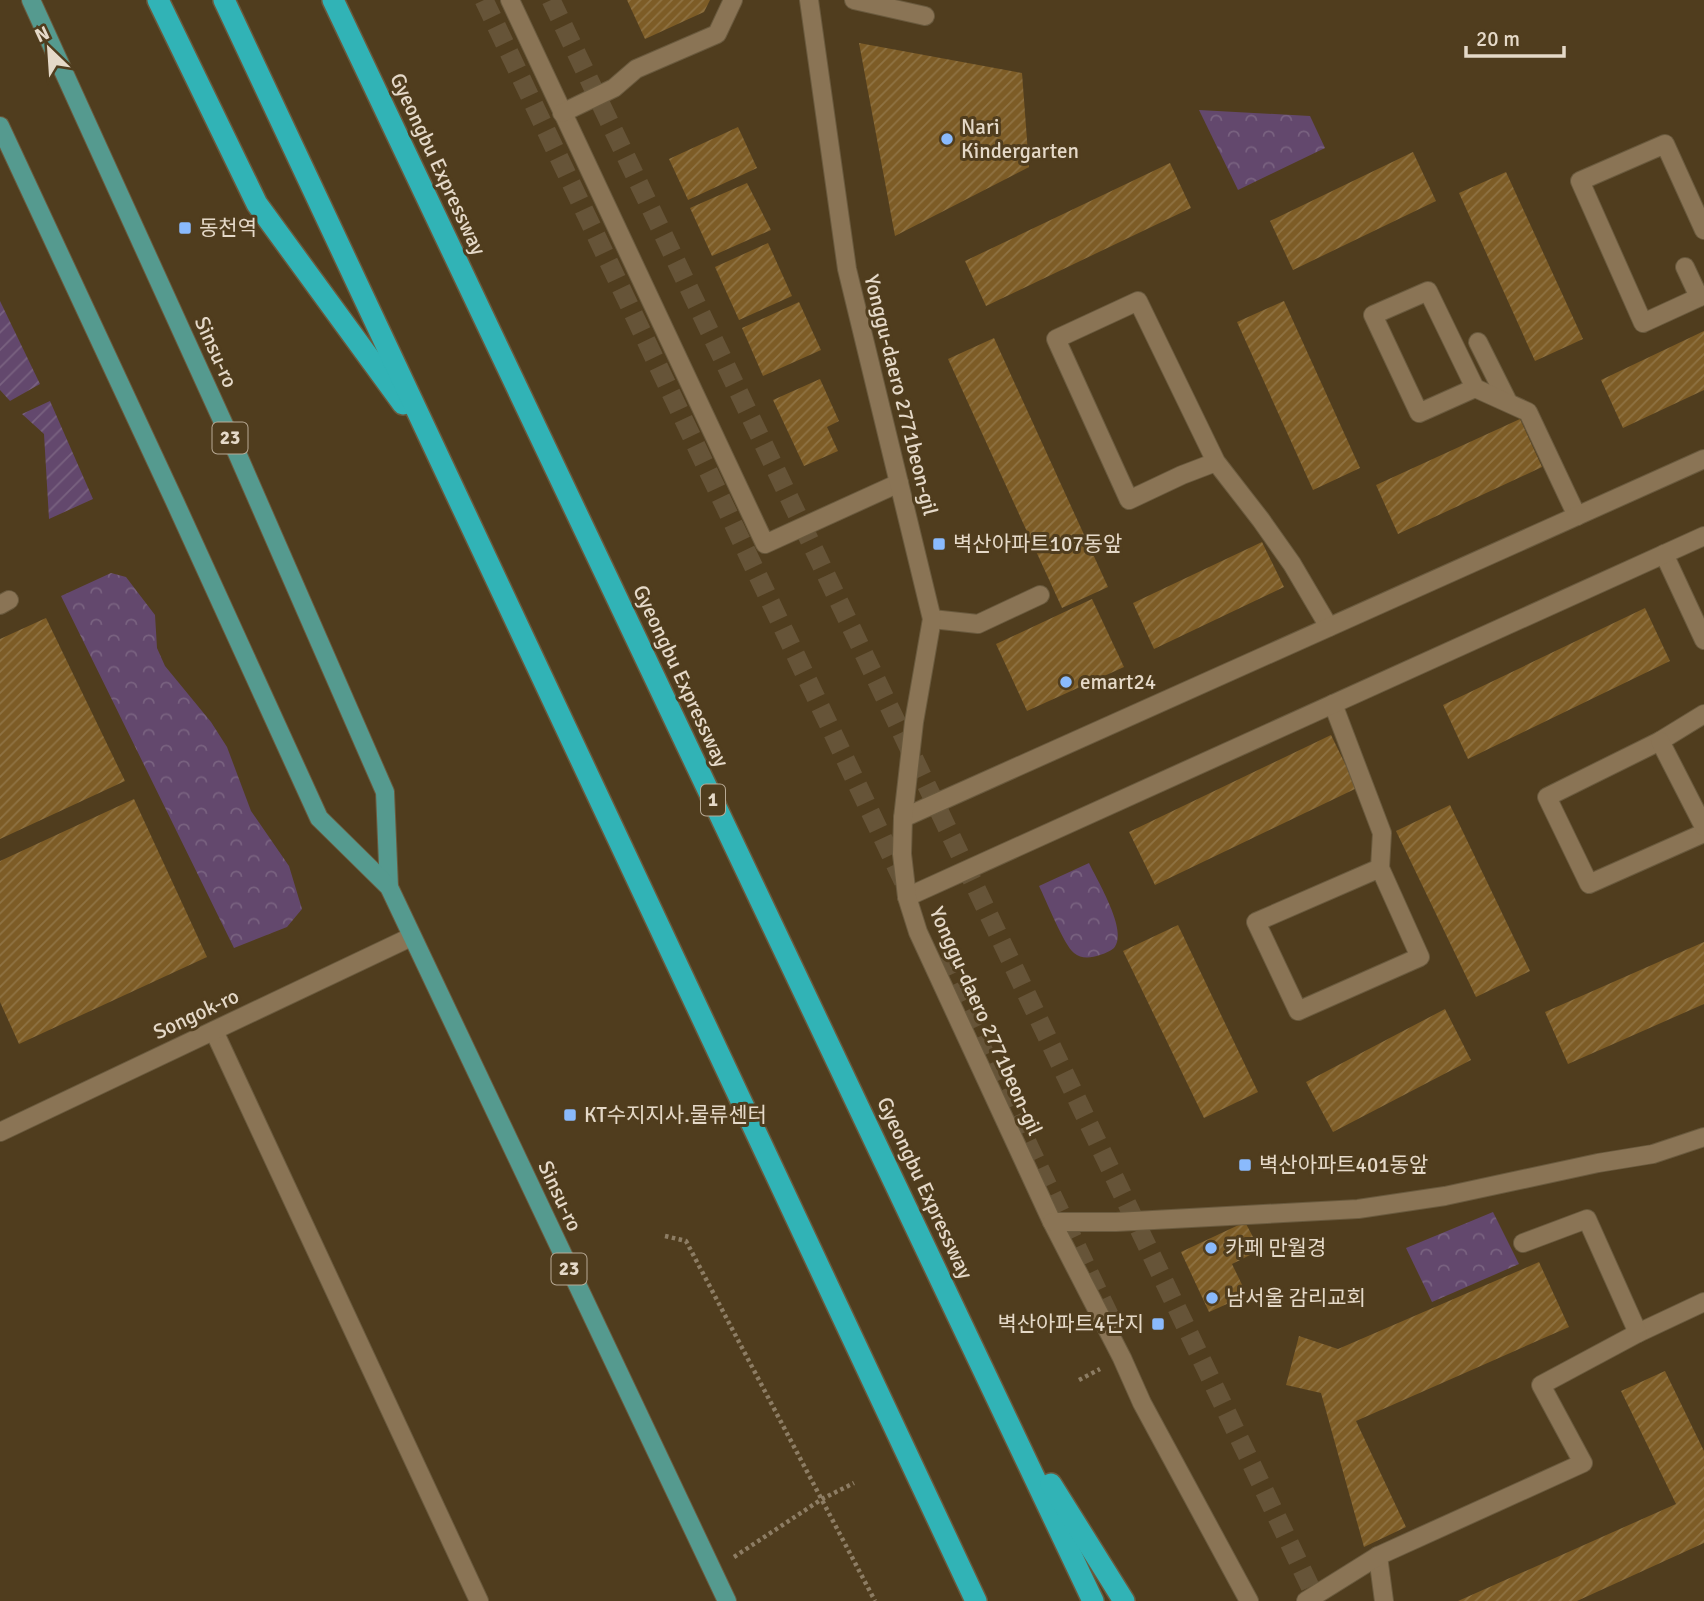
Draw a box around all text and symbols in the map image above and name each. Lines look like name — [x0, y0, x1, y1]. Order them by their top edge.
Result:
north arrow — [14, 14, 84, 84]
scale bar — [1466, 14, 1564, 58]
text: N — [31, 21, 53, 48]
text: 20 m — [1476, 26, 1520, 52]
street label: Gyeongbu Expressway — [384, 69, 492, 259]
place label: Nari Kindergarten — [961, 114, 1079, 164]
marker: Nari Kindergarten — [939, 131, 955, 147]
place label: 동천역 — [199, 215, 257, 241]
marker: 동천역 — [177, 220, 193, 236]
street label: Yonggu-daero 2771beon-gil — [858, 272, 944, 518]
street label: Sinsu-ro — [189, 312, 243, 392]
road number: 23 — [212, 422, 247, 453]
place label: 벽산아파트107동앞 — [953, 531, 1122, 557]
marker: 벽산아파트107동앞 — [931, 536, 947, 552]
street label: Gyeongbu Expressway — [627, 581, 735, 771]
place label: emart24 — [1080, 669, 1156, 695]
marker: emart24 — [1058, 674, 1074, 690]
road number: 1 — [701, 785, 725, 816]
street label: Yonggu-daero 2771beon-gil — [924, 903, 1048, 1139]
street label: Songok-ro — [149, 983, 243, 1045]
street label: Gyeongbu Expressway — [871, 1093, 979, 1283]
place label: KT수지지사.물류센터 — [584, 1102, 767, 1128]
marker: KT수지지사.물류센터 — [562, 1107, 578, 1123]
place label: 벽산아파트401동앞 — [1259, 1152, 1428, 1178]
street label: Sinsu-ro — [532, 1156, 588, 1236]
marker: 벽산아파트401동앞 — [1237, 1157, 1253, 1173]
place label: 카페 만월경 — [1225, 1235, 1326, 1261]
marker: 카페 만월경 — [1203, 1240, 1219, 1256]
road number: 23 — [552, 1254, 586, 1284]
place label: 남서울 감리교회 — [1226, 1285, 1366, 1311]
marker: 남서울 감리교회 — [1204, 1290, 1220, 1306]
place label: 벽산아파트4단지 — [997, 1311, 1144, 1337]
marker: 벽산아파트4단지 — [1150, 1316, 1166, 1332]

